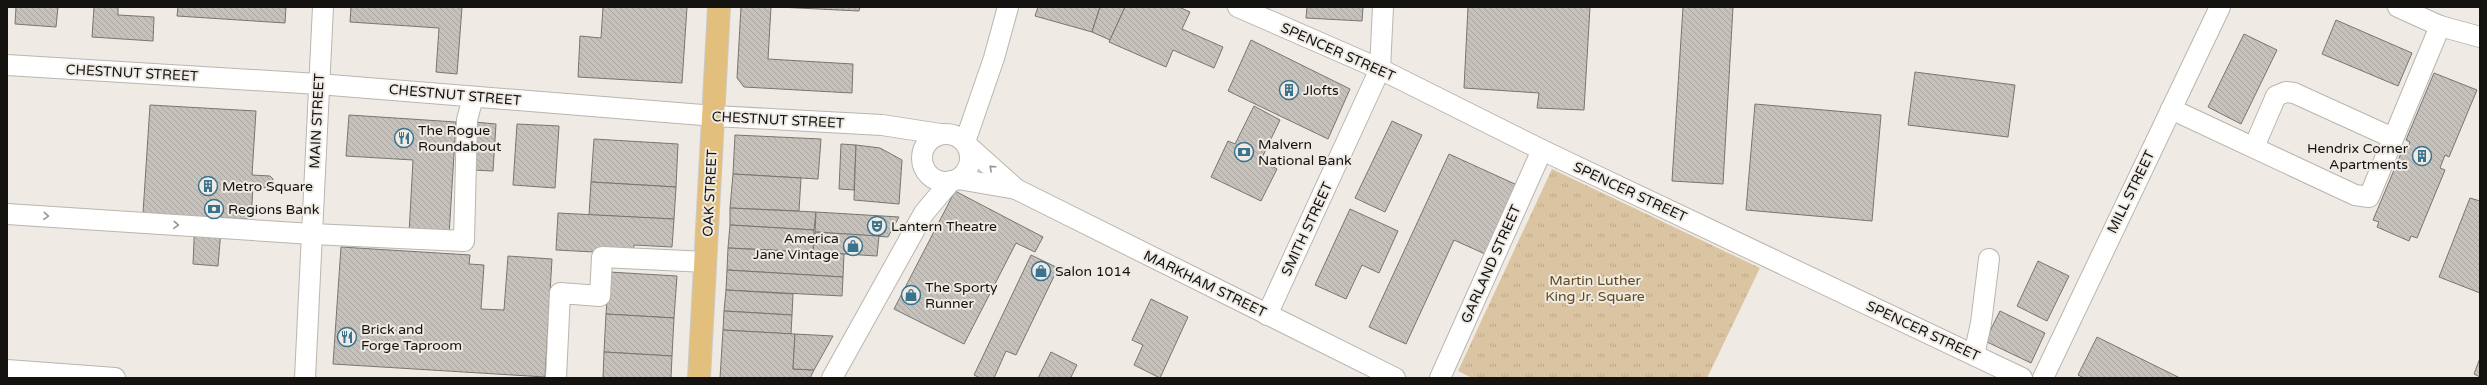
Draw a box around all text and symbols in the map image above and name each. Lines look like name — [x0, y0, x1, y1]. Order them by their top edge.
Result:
street label: SPENCER STREET — [1278, 19, 1398, 85]
street label: CHESTNUT STREET — [65, 61, 199, 85]
street label: MAIN STREET — [306, 72, 328, 169]
building icon: Jlofts — [1278, 79, 1300, 101]
street label: CHESTNUT STREET — [388, 81, 522, 109]
place label: Jlofts — [1303, 82, 1339, 99]
street label: CHESTNUT STREET — [711, 108, 845, 132]
place label: The Rogue Roundabout — [418, 122, 502, 155]
restaurant icon: The Rogue Roundabout — [393, 127, 415, 149]
place label: Malvern National Bank — [1258, 136, 1352, 169]
place label: Hendrix Corner Apartments — [2307, 140, 2409, 173]
bank icon: Malvern National Bank — [1233, 141, 1255, 163]
building icon: Hendrix Corner Apartments — [2411, 145, 2433, 167]
street label: MILL STREET — [2104, 147, 2159, 236]
street label: OAK STREET — [699, 148, 721, 237]
street label: SPENCER STREET — [1570, 158, 1690, 226]
one-way arrow — [989, 165, 997, 172]
building icon: Metro Square — [197, 175, 219, 197]
place label: Metro Square — [222, 178, 313, 195]
street label: SMITH STREET — [1278, 179, 1336, 279]
bank icon: Regions Bank — [203, 198, 225, 220]
place label: Regions Bank — [228, 201, 320, 218]
street label: GARLAND STREET — [1457, 202, 1525, 326]
one-way arrow — [43, 212, 49, 221]
theatre icon: Lantern Theatre — [866, 215, 888, 237]
place label: Lantern Theatre — [891, 218, 997, 235]
one-way arrow — [173, 221, 179, 230]
place label: America Jane Vintage — [753, 230, 839, 263]
shop icon: America Jane Vintage — [842, 235, 864, 257]
street label: MARKHAM STREET — [1141, 247, 1270, 321]
shop icon: Salon 1014 — [1030, 260, 1052, 282]
place label: Salon 1014 — [1055, 263, 1131, 280]
park label: Martin Luther King Jr. Square — [1545, 272, 1645, 305]
place label: The Sporty Runner — [925, 279, 998, 312]
shop icon: The Sporty Runner — [900, 284, 922, 306]
street label: SPENCER STREET — [1863, 297, 1983, 365]
place label: Brick and Forge Taproom — [361, 321, 462, 354]
restaurant icon: Brick and Forge Taproom — [336, 326, 358, 348]

